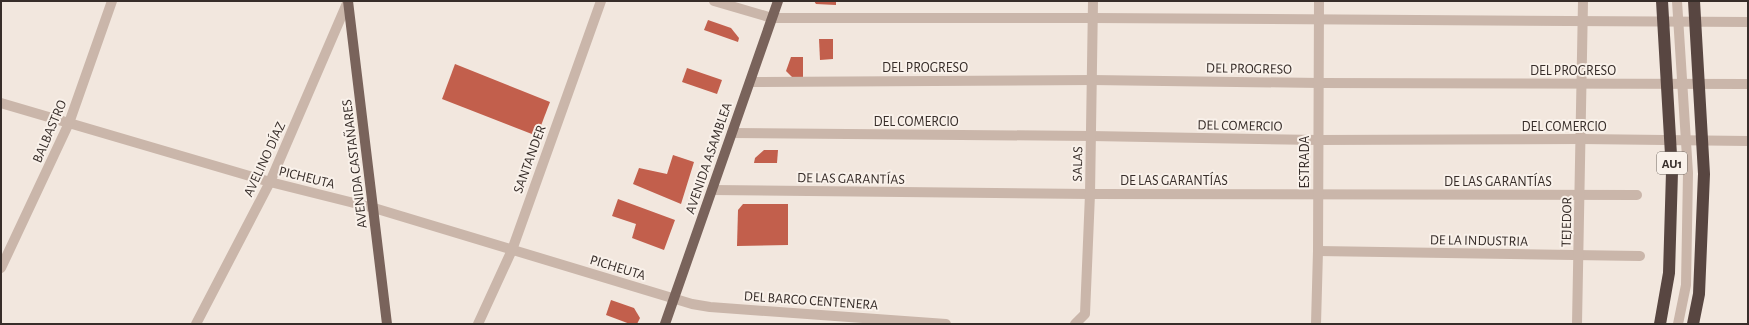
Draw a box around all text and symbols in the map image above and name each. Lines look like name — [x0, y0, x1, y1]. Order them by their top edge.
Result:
street label: DEL PROGRESO — [882, 61, 968, 75]
street label: DEL PROGRESO — [1206, 61, 1292, 77]
street label: DEL PROGRESO — [1530, 64, 1616, 78]
street label: BALBASTRO — [30, 98, 69, 165]
street label: AVENIDA CASTAÑARES — [338, 99, 370, 229]
street label: AVENIDA ASAMBLEA — [683, 101, 735, 216]
street label: DEL COMERCIO — [873, 115, 959, 129]
street label: DEL COMERCIO — [1197, 118, 1283, 134]
street label: AVELINO DÍAZ — [239, 119, 288, 199]
street label: DEL COMERCIO — [1521, 120, 1607, 134]
street label: SANTANDER — [511, 123, 549, 195]
street label: ESTRADA — [1298, 136, 1312, 188]
street label: SALAS — [1071, 146, 1085, 182]
road number: AU1 — [1657, 152, 1687, 174]
street label: PICHEUTA — [277, 164, 336, 192]
street label: DE LAS GARANTÍAS — [797, 168, 905, 187]
street label: DE LAS GARANTÍAS — [1120, 171, 1228, 188]
street label: DE LAS GARANTÍAS — [1444, 172, 1552, 189]
street label: TEJEDOR — [1560, 196, 1574, 247]
street label: DE LA INDUSTRIA — [1430, 233, 1528, 249]
street label: PICHEUTA — [588, 253, 647, 283]
street label: DEL BARCO CENTENERA — [743, 289, 879, 313]

